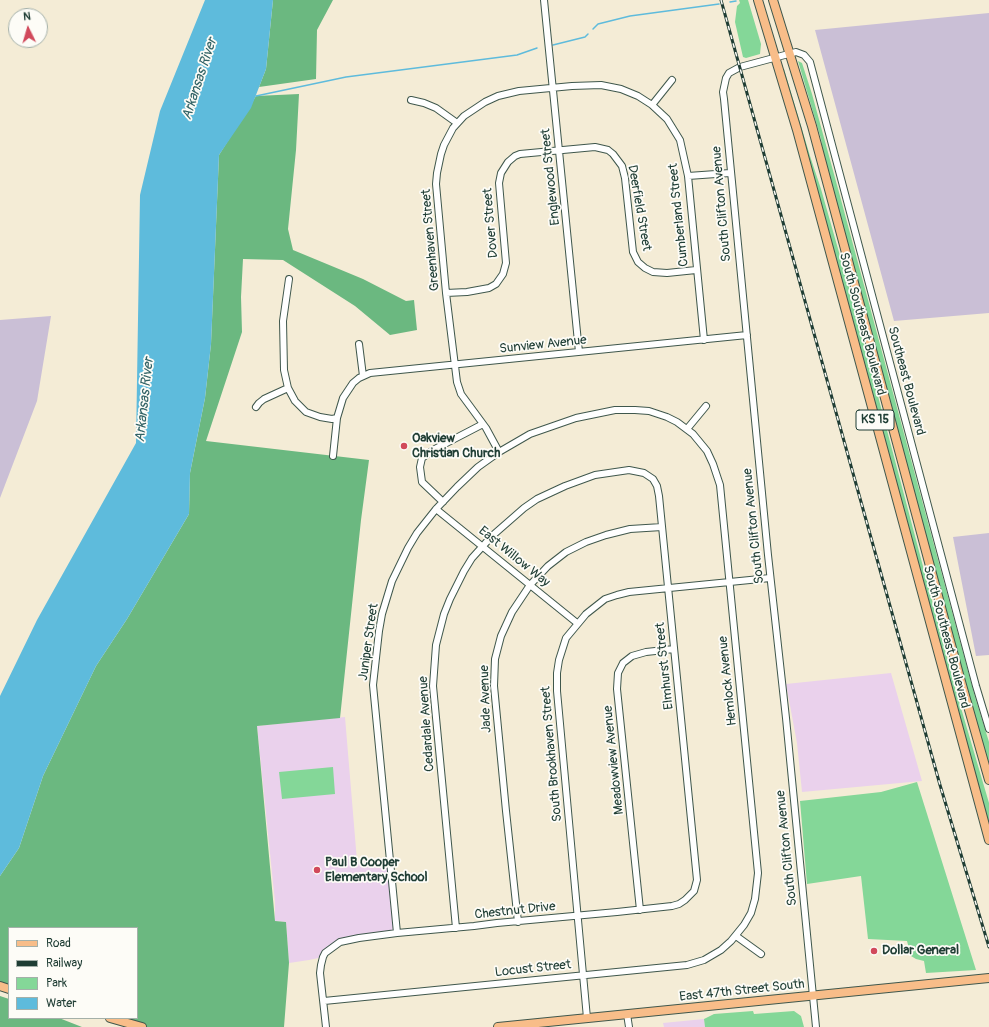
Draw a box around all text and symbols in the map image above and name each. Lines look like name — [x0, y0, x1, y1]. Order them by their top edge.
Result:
north arrow — [8, 8, 48, 48]
text: N — [23, 10, 31, 23]
water label: Arkansas River — [179, 36, 221, 122]
street label: Englewood Street — [538, 128, 564, 226]
street label: South Clifton Avenue — [709, 145, 735, 263]
street label: Cumberland Street — [666, 163, 692, 267]
street label: Deerfield Street — [624, 164, 654, 252]
street label: Dover Street — [480, 187, 502, 259]
street label: Greenhaven Street — [419, 188, 443, 292]
street label: South Southeast Boulevard — [835, 251, 889, 397]
street label: Southeast Boulevard — [884, 325, 928, 437]
street label: Sunview Avenue — [499, 333, 587, 357]
water label: Arkansas River — [132, 357, 158, 443]
road number: KS 15 — [856, 410, 894, 430]
place label: Oakview Christian Church — [412, 431, 500, 462]
marker: Oakview Christian Church — [399, 441, 409, 451]
street label: South Clifton Avenue — [740, 467, 768, 585]
street label: East Willow Way — [475, 523, 553, 591]
street label: South Southeast Boulevard — [919, 564, 973, 710]
street label: Juniper Street — [356, 602, 382, 682]
street label: Elmhurst Street — [653, 622, 677, 710]
street label: Hemlock Avenue — [716, 635, 740, 727]
street label: Jade Avenue — [477, 665, 495, 733]
street label: Cedardale Avenue — [416, 676, 438, 772]
street label: South Brookhaven Street — [538, 686, 566, 822]
street label: Meadowview Avenue — [601, 705, 627, 815]
street label: South Clifton Avenue — [773, 789, 801, 907]
place label: Paul B Cooper Elementary School — [325, 855, 428, 886]
marker: Paul B Cooper Elementary School — [312, 865, 322, 875]
street label: Chestnut Drive — [474, 899, 556, 923]
legend — [8, 927, 138, 1019]
text: Road — [46, 936, 71, 951]
place label: Dollar General — [882, 943, 959, 959]
marker: Dollar General — [869, 946, 879, 956]
text: Railway — [46, 956, 82, 971]
street label: Locust Street — [494, 957, 572, 981]
text: Park — [46, 976, 67, 991]
street label: East 47th Street South — [679, 977, 805, 1005]
text: Water — [46, 996, 77, 1011]

